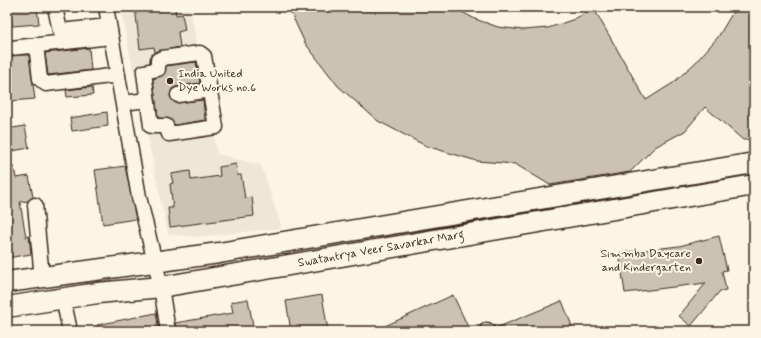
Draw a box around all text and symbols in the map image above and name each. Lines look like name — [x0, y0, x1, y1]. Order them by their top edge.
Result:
place label: India United Dye Works no.6 — [178, 66, 256, 96]
marker: India United Dye Works no.6 — [165, 76, 175, 86]
street label: Swatantrya Veer Savarkar Marg — [297, 226, 466, 272]
place label: Simmba Daycare and Kindergarten — [600, 246, 691, 276]
marker: Simmba Daycare and Kindergarten — [694, 256, 704, 266]

